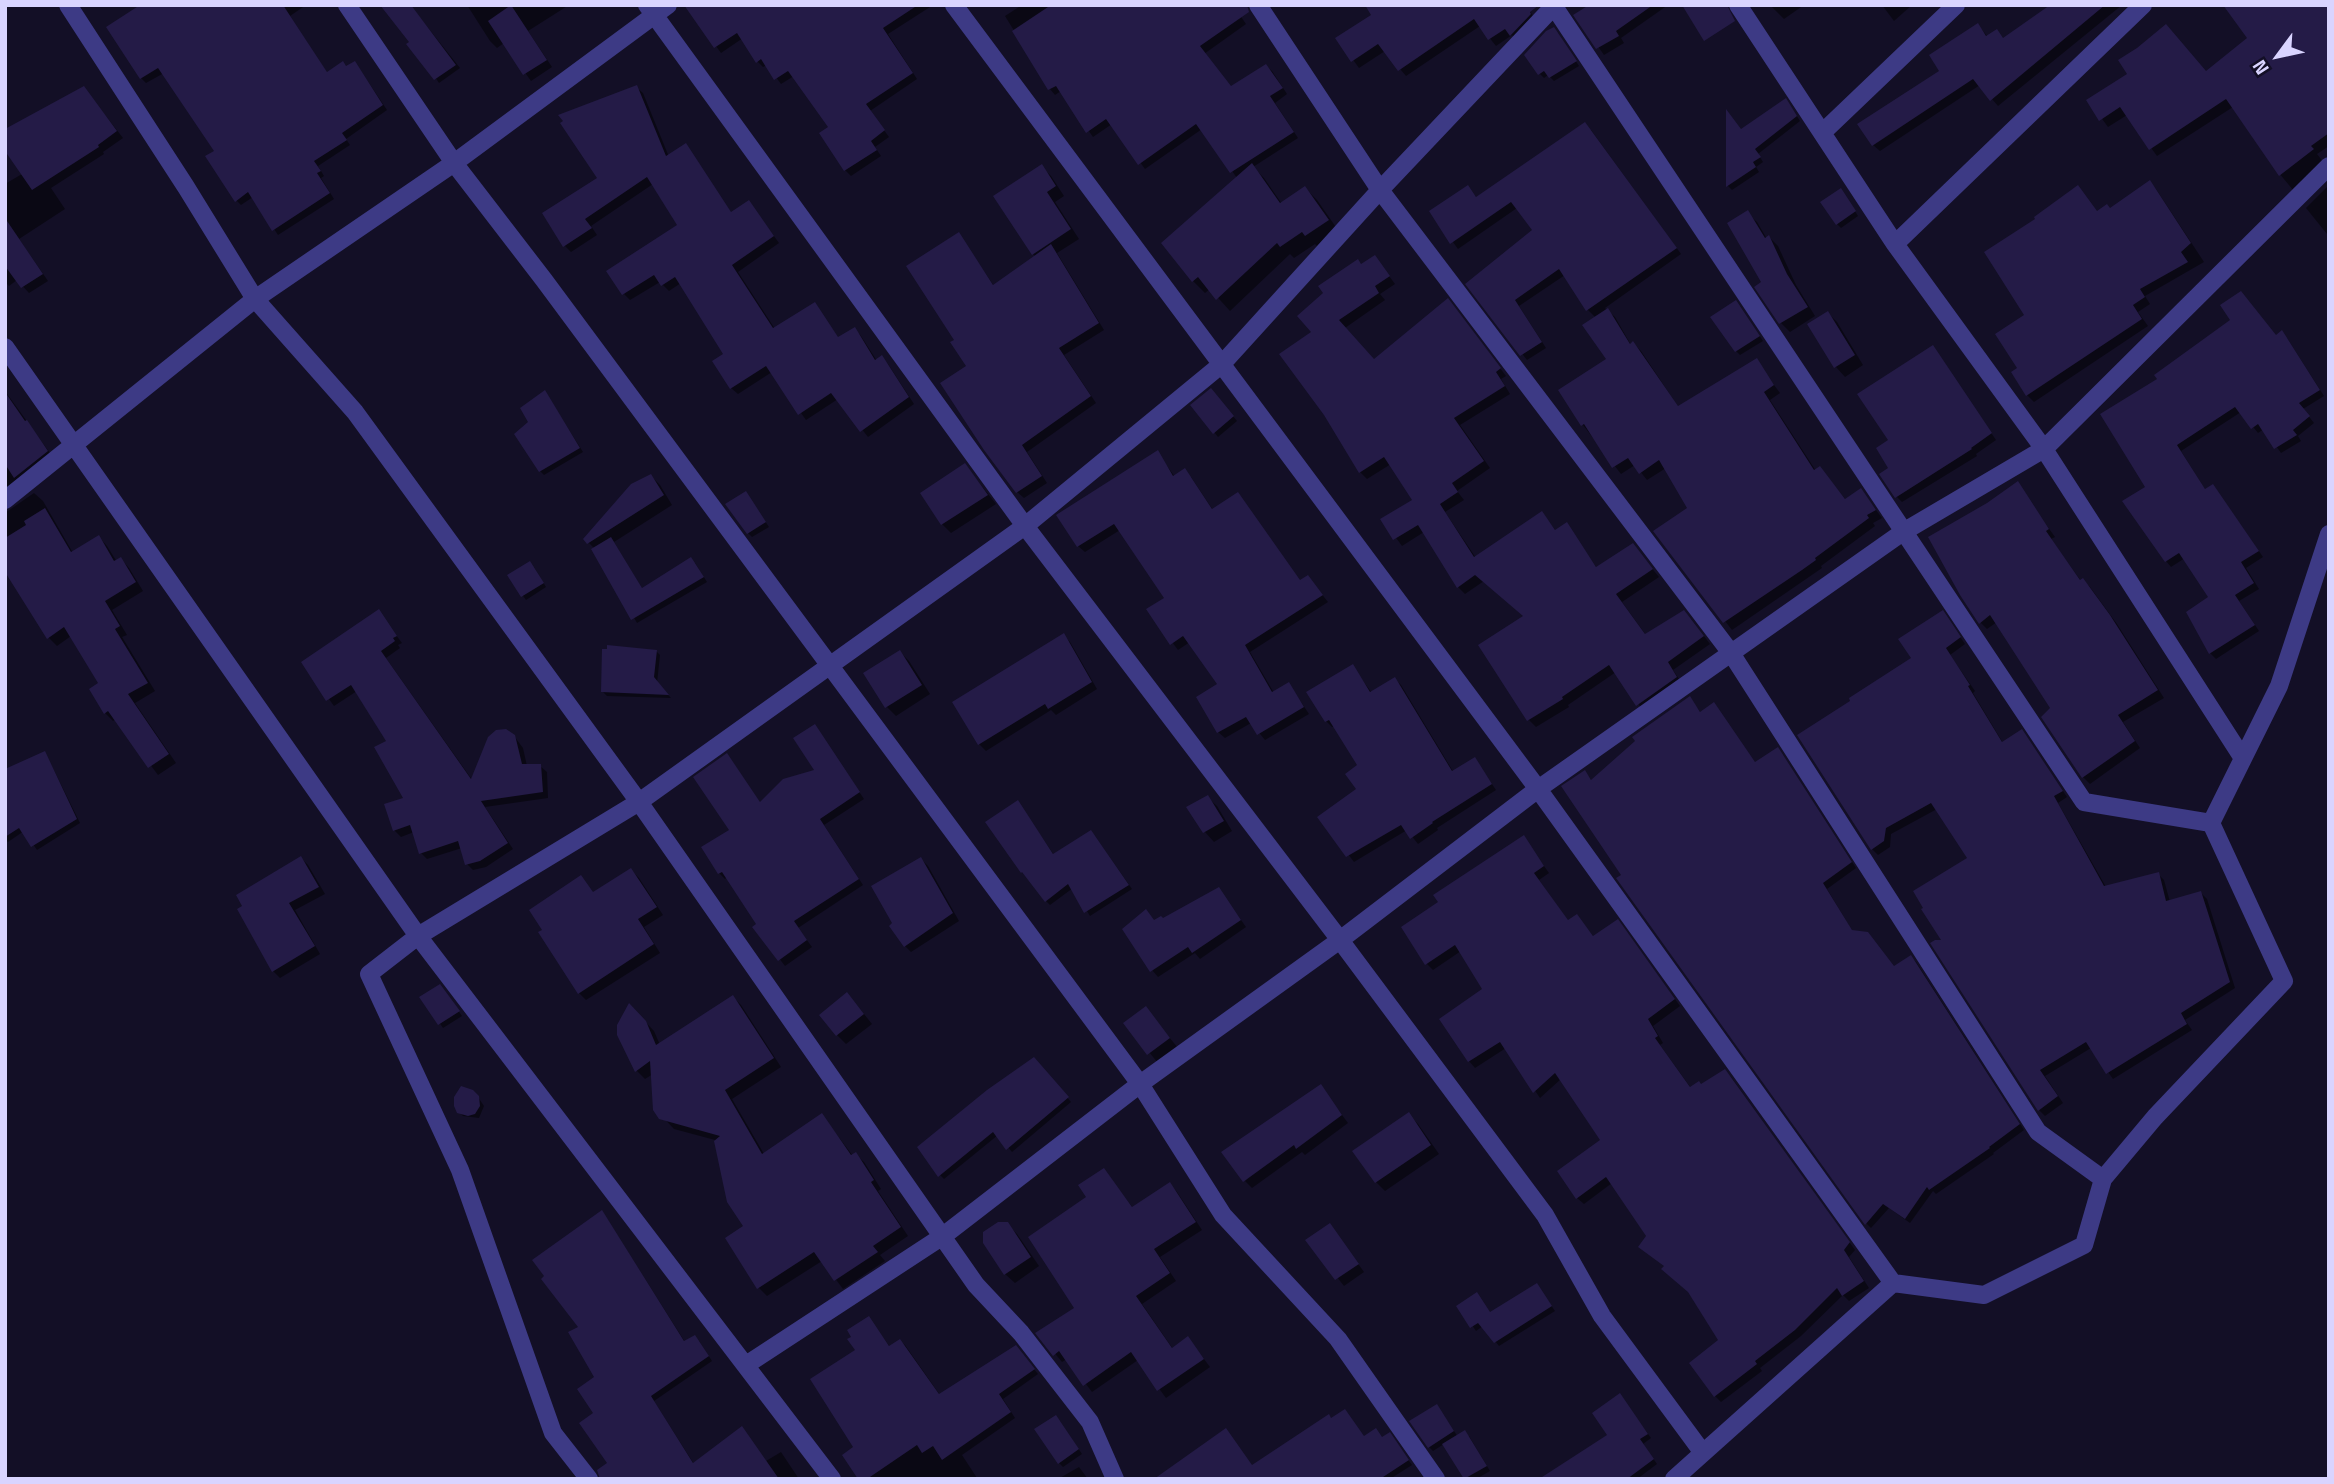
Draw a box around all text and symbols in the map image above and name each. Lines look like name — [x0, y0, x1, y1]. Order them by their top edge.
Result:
north arrow — [2243, 21, 2313, 91]
text: N — [2244, 54, 2276, 81]

